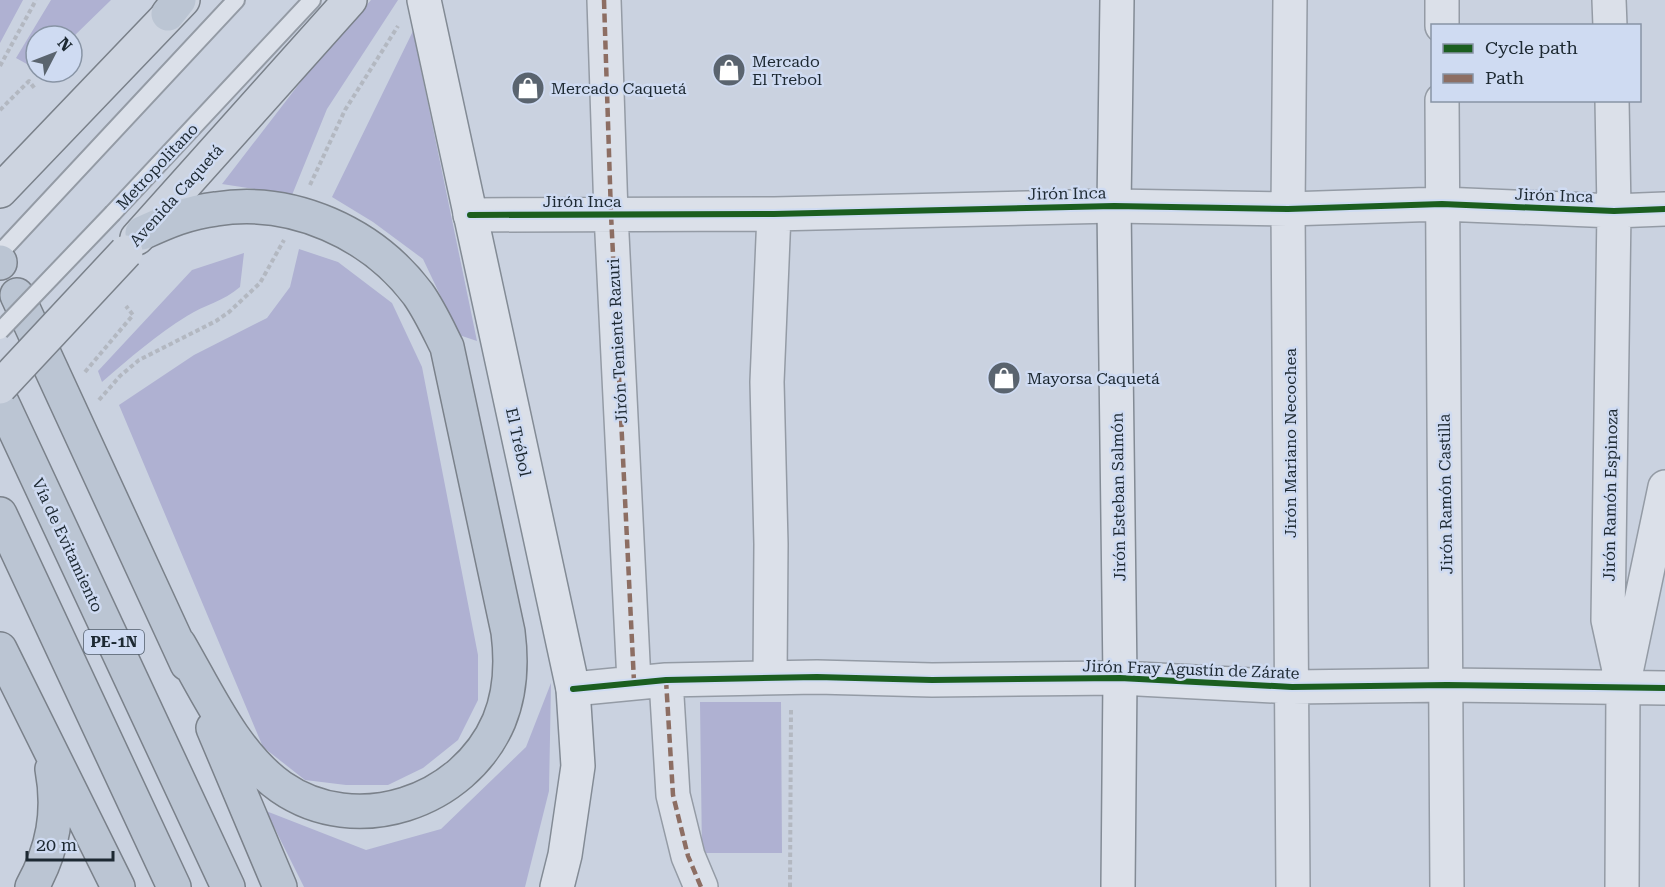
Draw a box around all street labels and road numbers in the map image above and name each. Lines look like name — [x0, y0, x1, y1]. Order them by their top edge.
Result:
street label: Metropolitano — [113, 119, 202, 213]
street label: Avenida Caquetá — [126, 140, 227, 250]
street label: Jirón Inca — [1027, 183, 1107, 204]
street label: Jirón Inca — [1514, 185, 1594, 206]
street label: Jirón Inca — [543, 192, 622, 211]
street label: Jirón Teniente Razuri — [604, 258, 631, 424]
street label: Jirón Mariano Necochea — [1281, 348, 1300, 538]
street label: El Trébol — [502, 406, 535, 478]
street label: Jirón Ramón Espinoza — [1599, 408, 1622, 582]
street label: Jirón Esteban Salmón — [1108, 412, 1129, 582]
street label: Jirón Ramón Castilla — [1435, 413, 1456, 574]
street label: Vía de Evitamiento — [28, 475, 107, 615]
road number: PE-1N — [84, 630, 144, 654]
street label: Jirón Fray Agustín de Zárate — [1082, 656, 1300, 683]

